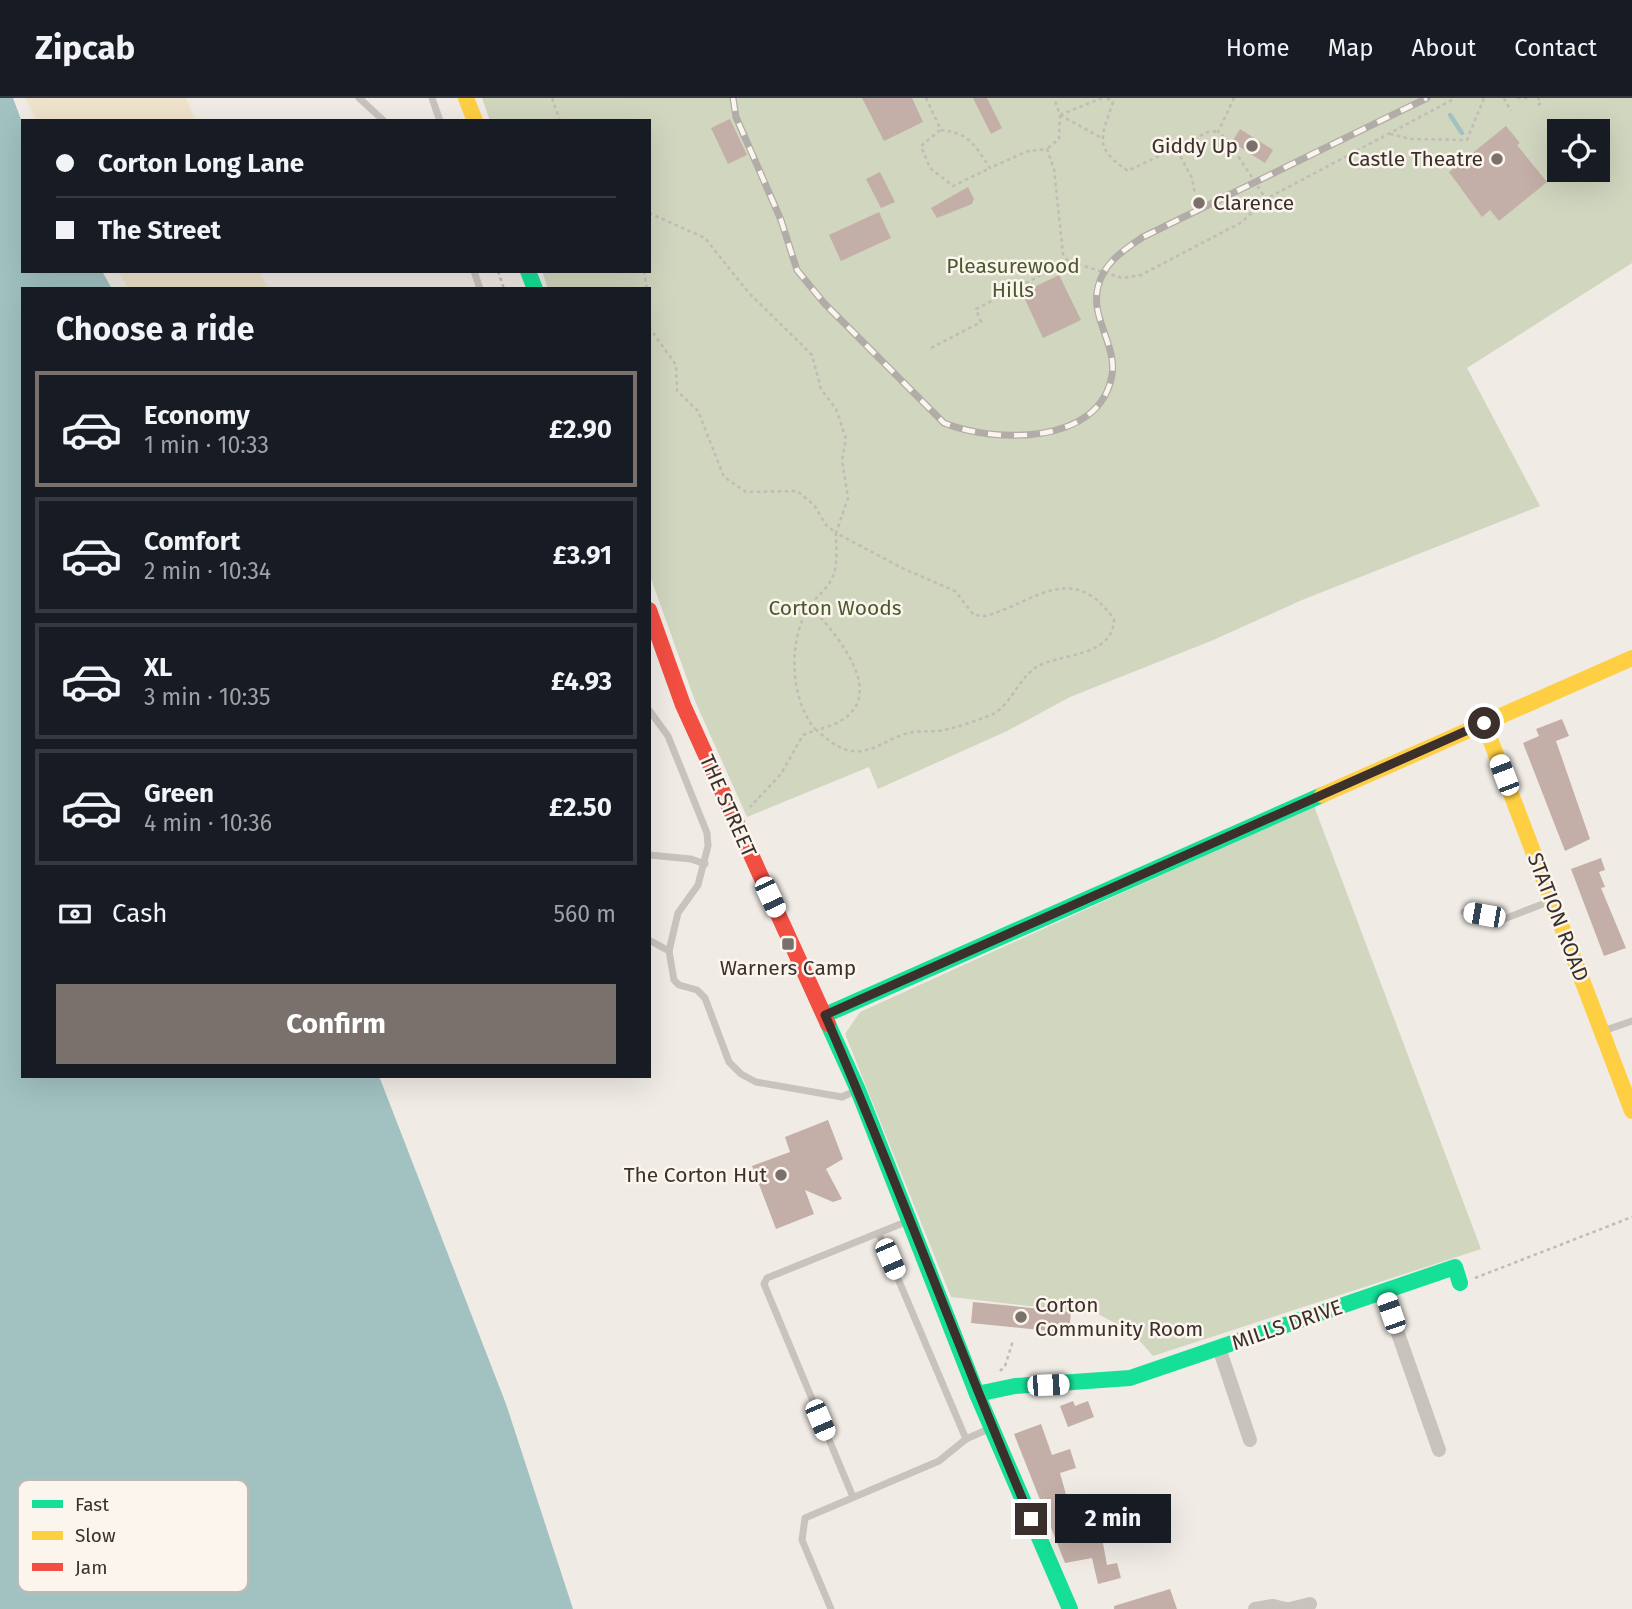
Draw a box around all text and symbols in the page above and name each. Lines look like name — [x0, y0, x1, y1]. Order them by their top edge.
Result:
text: Zipcab — [35, 28, 135, 68]
text: Home — [1226, 34, 1290, 62]
text: Map — [1328, 34, 1374, 62]
text: About — [1412, 34, 1476, 62]
text: Contact — [1514, 34, 1597, 62]
map controls — [1547, 119, 1610, 182]
button: locate — [1547, 119, 1610, 182]
place label: Giddy Up — [1151, 133, 1238, 159]
marker: Giddy Up — [1244, 138, 1260, 154]
place label: Castle Theatre — [1348, 146, 1483, 172]
text: Corton Long Lane — [98, 148, 304, 179]
marker: Castle Theatre — [1489, 151, 1505, 167]
place label: Clarence — [1213, 190, 1294, 216]
marker: Clarence — [1191, 195, 1207, 211]
text: The Street — [98, 215, 221, 246]
park label: Pleasurewood Hills — [946, 253, 1080, 303]
text: Choose a ride — [56, 310, 254, 348]
icon: car — [60, 398, 123, 461]
text: Economy — [144, 400, 250, 431]
text: £2.90 — [549, 414, 612, 445]
text: 1 min · 10:33 — [144, 431, 269, 459]
icon: car — [60, 524, 123, 587]
text: Comfort — [144, 526, 240, 557]
text: £3.91 — [553, 540, 612, 571]
text: 2 min · 10:34 — [144, 557, 271, 585]
park label: Corton Woods — [768, 595, 902, 621]
icon: car — [60, 650, 123, 713]
text: XL — [144, 652, 172, 683]
text: £4.93 — [551, 666, 612, 697]
text: 3 min · 10:35 — [144, 683, 270, 711]
route start — [1468, 707, 1500, 739]
street label: THE STREET — [694, 751, 762, 862]
car — [1487, 752, 1522, 798]
icon: car — [60, 776, 123, 839]
text: Green — [144, 778, 214, 809]
text: £2.50 — [549, 792, 612, 823]
text: 4 min · 10:36 — [144, 809, 272, 837]
street label: STATION ROAD — [1522, 849, 1594, 985]
car — [752, 874, 789, 920]
icon: cash — [56, 895, 94, 933]
text: Cash — [112, 898, 168, 929]
text: 560 m — [554, 900, 616, 928]
car — [1462, 901, 1507, 929]
marker: Warners Camp — [780, 936, 796, 952]
place label: Warners Camp — [720, 955, 856, 981]
button: Confirm — [56, 984, 616, 1064]
place label: The Corton Hut — [624, 1162, 767, 1188]
marker: The Corton Hut — [773, 1167, 789, 1183]
car — [873, 1236, 908, 1282]
car — [1375, 1290, 1408, 1336]
place label: Corton Community Room — [1035, 1292, 1203, 1342]
street label: MILLS DRIVE — [1228, 1294, 1346, 1356]
marker: Corton Community Room — [1013, 1309, 1029, 1325]
car — [1027, 1374, 1070, 1396]
car — [803, 1397, 838, 1443]
legend — [18, 1480, 248, 1592]
text: Fast — [75, 1493, 109, 1516]
callout: 2 min — [1056, 1494, 1171, 1544]
route end — [1015, 1503, 1047, 1535]
text: 2 min — [1085, 1504, 1141, 1532]
text: Slow — [75, 1524, 116, 1547]
text: Jam — [75, 1556, 107, 1579]

